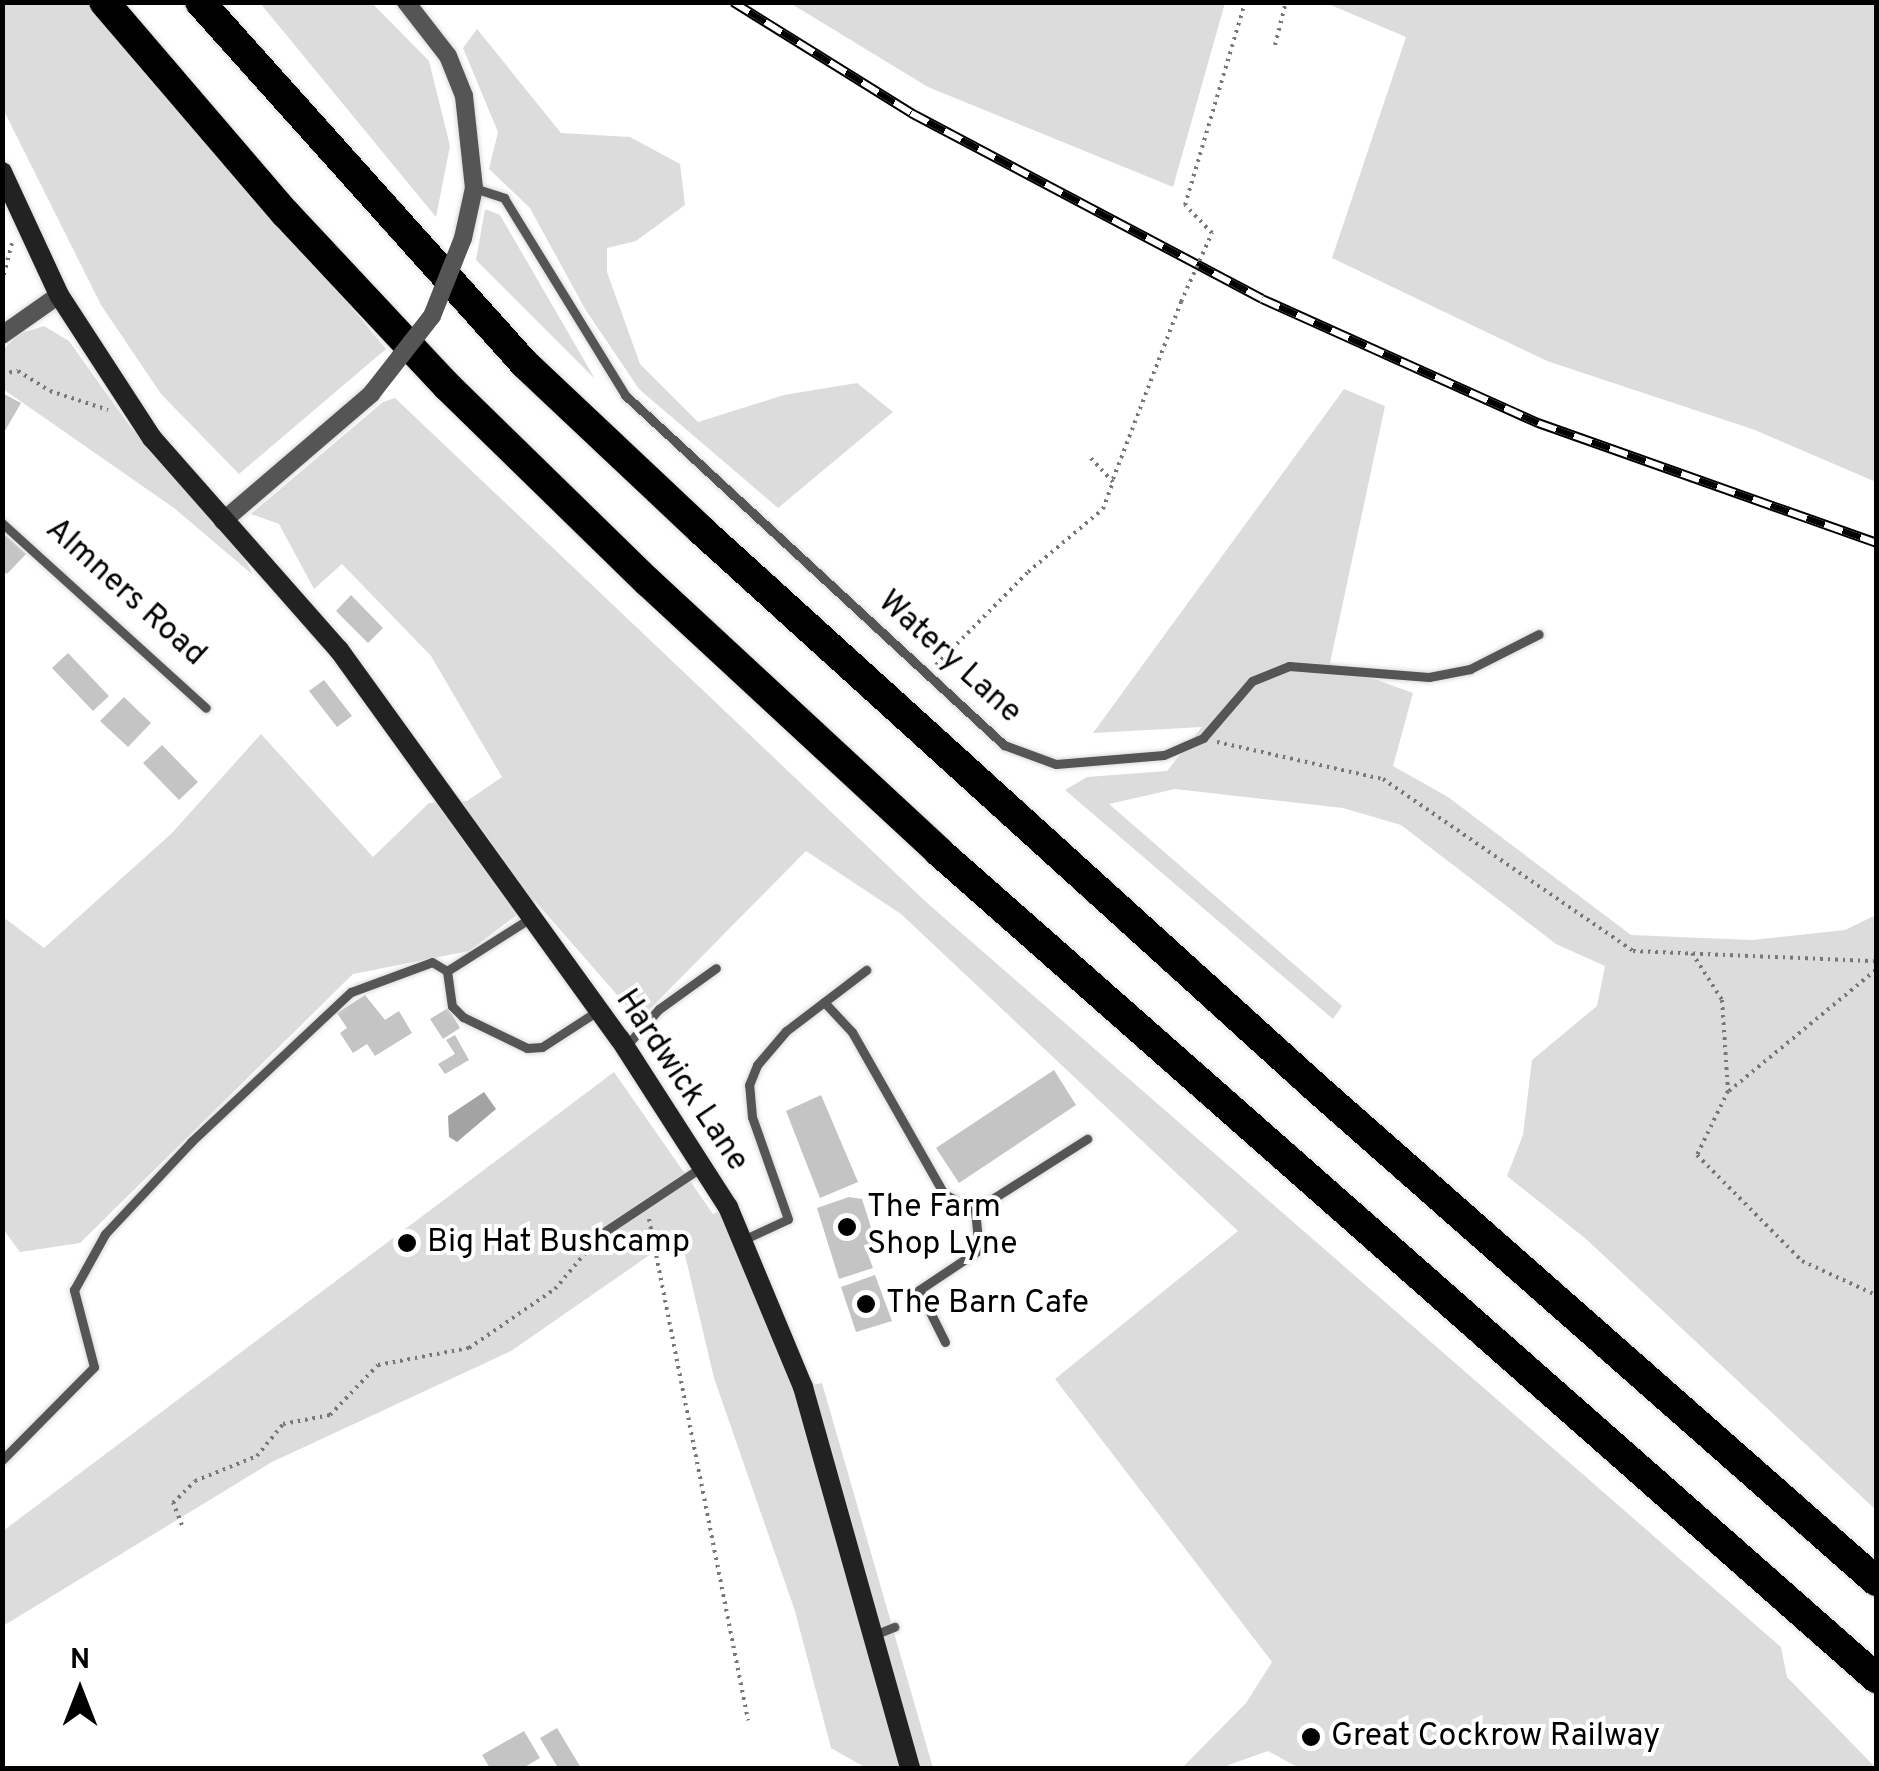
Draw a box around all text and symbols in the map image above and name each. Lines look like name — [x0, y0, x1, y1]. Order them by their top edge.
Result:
street label: Almners Road — [37, 511, 213, 675]
street label: Watery Lane — [869, 584, 1029, 732]
street label: Hardwick Lane — [606, 983, 756, 1179]
place label: The Farm Shop Lyne — [867, 1190, 1018, 1265]
marker: The Farm Shop Lyne — [836, 1216, 858, 1238]
place label: Big Hat Bushcamp — [427, 1224, 690, 1262]
marker: Big Hat Bushcamp — [396, 1232, 418, 1254]
place label: The Barn Cafe — [886, 1285, 1089, 1323]
marker: The Barn Cafe — [855, 1293, 877, 1315]
north arrow — [30, 1641, 130, 1741]
text: N — [70, 1643, 90, 1679]
place label: Great Cockrow Railway — [1331, 1718, 1660, 1756]
marker: Great Cockrow Railway — [1300, 1726, 1322, 1748]

